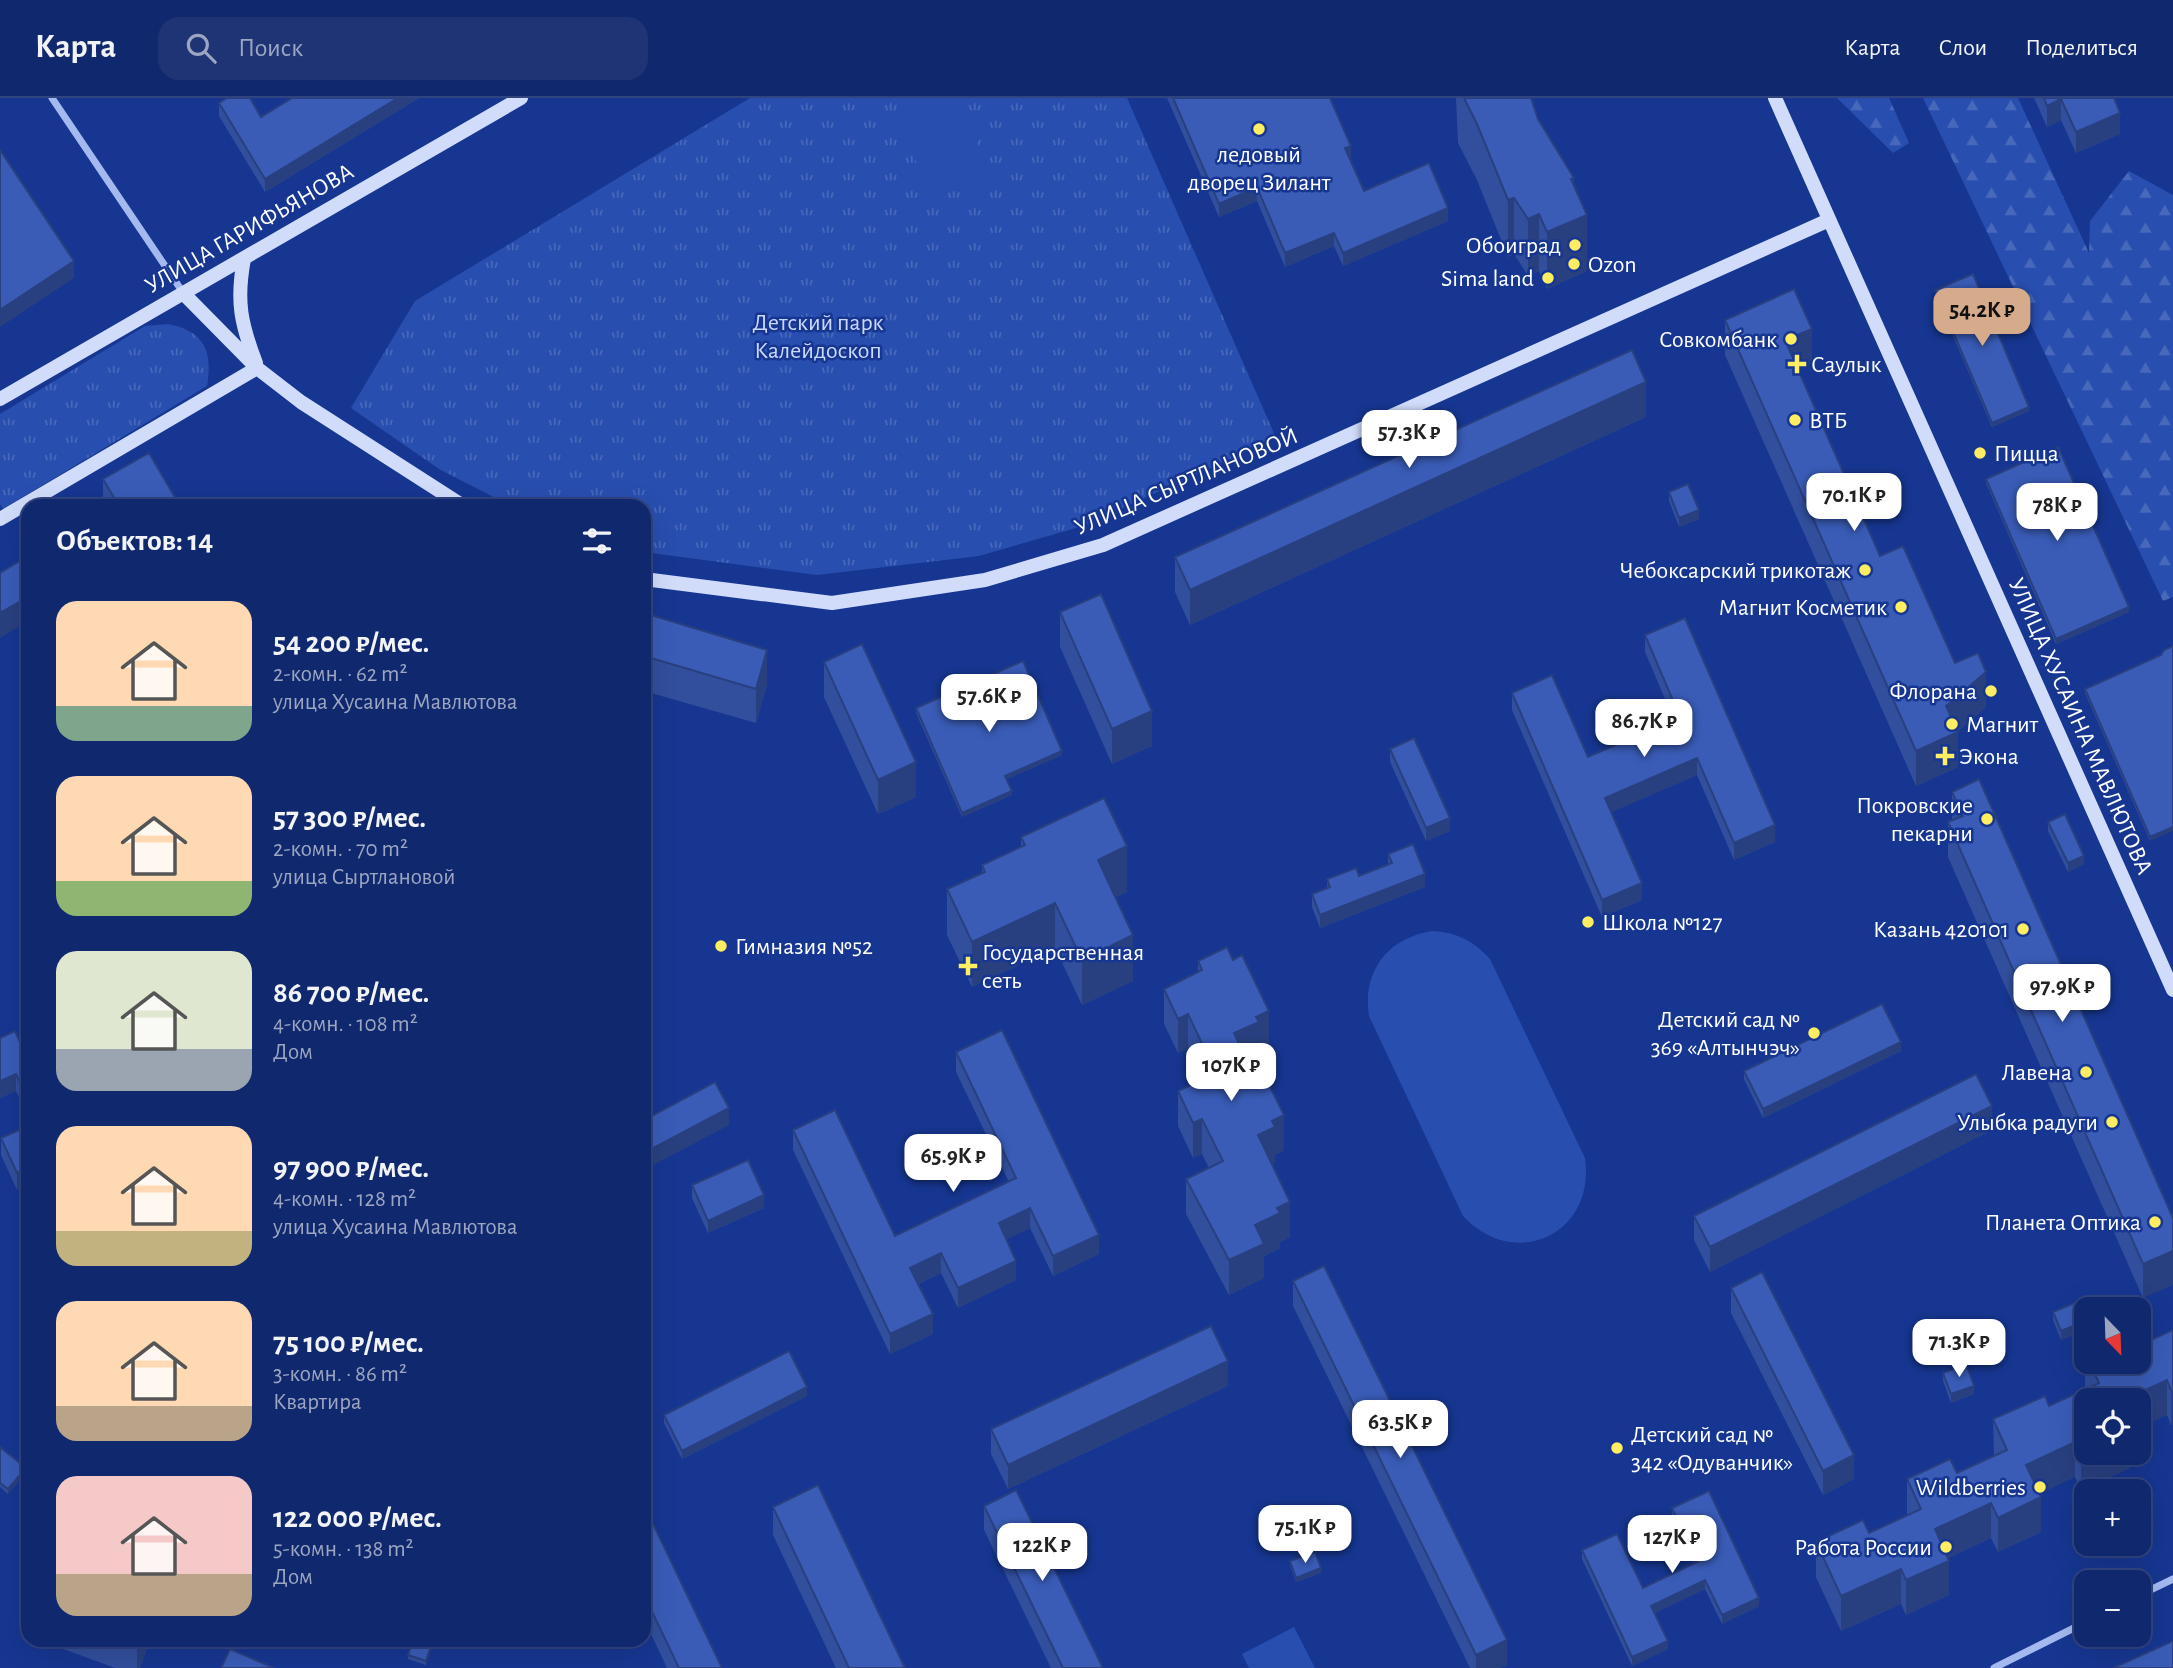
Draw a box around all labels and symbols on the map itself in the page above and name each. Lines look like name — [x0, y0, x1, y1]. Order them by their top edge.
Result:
marker: ледовый дворец Зилант — [1251, 121, 1267, 137]
place label: ледовый дворец Зилант — [1188, 143, 1331, 195]
street label: УЛИЦА ГАРИФЬЯНОВА — [141, 159, 358, 298]
place label: Обоиград — [1465, 234, 1561, 258]
marker: Обоиград — [1567, 237, 1583, 253]
place label: Ozon — [1588, 253, 1637, 277]
marker: Ozon — [1566, 256, 1582, 272]
place label: Sima land — [1441, 267, 1534, 291]
marker: Sima land — [1540, 270, 1556, 286]
pin: 54.2K ₽ — [1917, 288, 2047, 348]
park label: Детский парк Калейдоскоп — [752, 311, 884, 363]
place label: Совкомбанк — [1659, 328, 1777, 352]
marker: Совкомбанк — [1783, 331, 1799, 347]
place label: Саулык — [1811, 353, 1881, 377]
marker: Саулык — [1789, 356, 1805, 372]
place label: ВТБ — [1809, 409, 1848, 433]
pin: 57.3K ₽ — [1344, 410, 1474, 470]
marker: ВТБ — [1787, 412, 1803, 428]
street label: УЛИЦА СЫРТЛАНОВОЙ — [1071, 424, 1302, 540]
place label: Пицца — [1994, 442, 2059, 466]
marker: Пицца — [1972, 445, 1988, 461]
pin: 70.1K ₽ — [1789, 474, 1919, 533]
pin: 78K ₽ — [2008, 484, 2106, 543]
place label: Чебоксарский трикотаж — [1620, 559, 1851, 583]
marker: Чебоксарский трикотаж — [1857, 562, 1873, 578]
street label: УЛИЦА ХУСАИНА МАВЛЮТОВА — [2004, 575, 2156, 878]
place label: Магнит Косметик — [1719, 596, 1887, 620]
marker: Магнит Косметик — [1893, 599, 1909, 615]
pin: 57.6K ₽ — [924, 674, 1054, 734]
place label: Флорана — [1890, 680, 1977, 704]
marker: Флорана — [1983, 683, 1999, 699]
pin: 86.7K ₽ — [1579, 700, 1709, 759]
place label: Магнит — [1966, 713, 2038, 737]
marker: Магнит — [1944, 716, 1960, 732]
place label: Экона — [1959, 745, 2019, 769]
marker: Экона — [1937, 748, 1953, 764]
place label: Покровские пекарни — [1856, 794, 1973, 846]
marker: Покровские пекарни — [1979, 811, 1995, 827]
place label: Школа №127 — [1602, 911, 1722, 935]
marker: Школа №127 — [1580, 914, 1596, 930]
place label: Казань 420101 — [1873, 918, 2009, 942]
marker: Казань 420101 — [2015, 921, 2031, 937]
place label: Гимназия №52 — [735, 935, 873, 959]
marker: Гимназия №52 — [713, 938, 729, 954]
place label: Государственная сеть — [982, 941, 1144, 993]
marker: Государственная сеть — [960, 958, 976, 974]
pin: 97.9K ₽ — [1997, 964, 2127, 1024]
place label: Детский сад № 369 «Алтынчэч» — [1651, 1008, 1800, 1060]
marker: Детский сад № 369 «Алтынчэч» — [1806, 1025, 1822, 1041]
pin: 107K ₽ — [1174, 1044, 1288, 1103]
place label: Лавена — [2002, 1061, 2072, 1085]
marker: Лавена — [2078, 1064, 2094, 1080]
place label: Улыбка радуги — [1957, 1111, 2098, 1135]
marker: Улыбка радуги — [2104, 1114, 2120, 1130]
pin: 65.9K ₽ — [888, 1134, 1018, 1194]
place label: Планета Оптика — [1985, 1211, 2141, 1235]
marker: Планета Оптика — [2147, 1214, 2163, 1230]
north arrow — [2074, 1297, 2151, 1374]
pin: 71.3K ₽ — [1894, 1320, 2024, 1379]
pin: 63.5K ₽ — [1335, 1400, 1465, 1460]
place label: Детский сад № 342 «Одуванчик» — [1631, 1423, 1793, 1475]
marker: Детский сад № 342 «Одуванчик» — [1609, 1440, 1625, 1456]
place label: Wildberries — [1916, 1476, 2026, 1500]
marker: Wildberries — [2032, 1479, 2048, 1495]
pin: 75.1K ₽ — [1240, 1506, 1370, 1565]
pin: 127K ₽ — [1615, 1516, 1729, 1575]
pin: 122K ₽ — [985, 1524, 1099, 1583]
place label: Работа России — [1794, 1536, 1932, 1560]
marker: Работа России — [1938, 1539, 1954, 1555]

